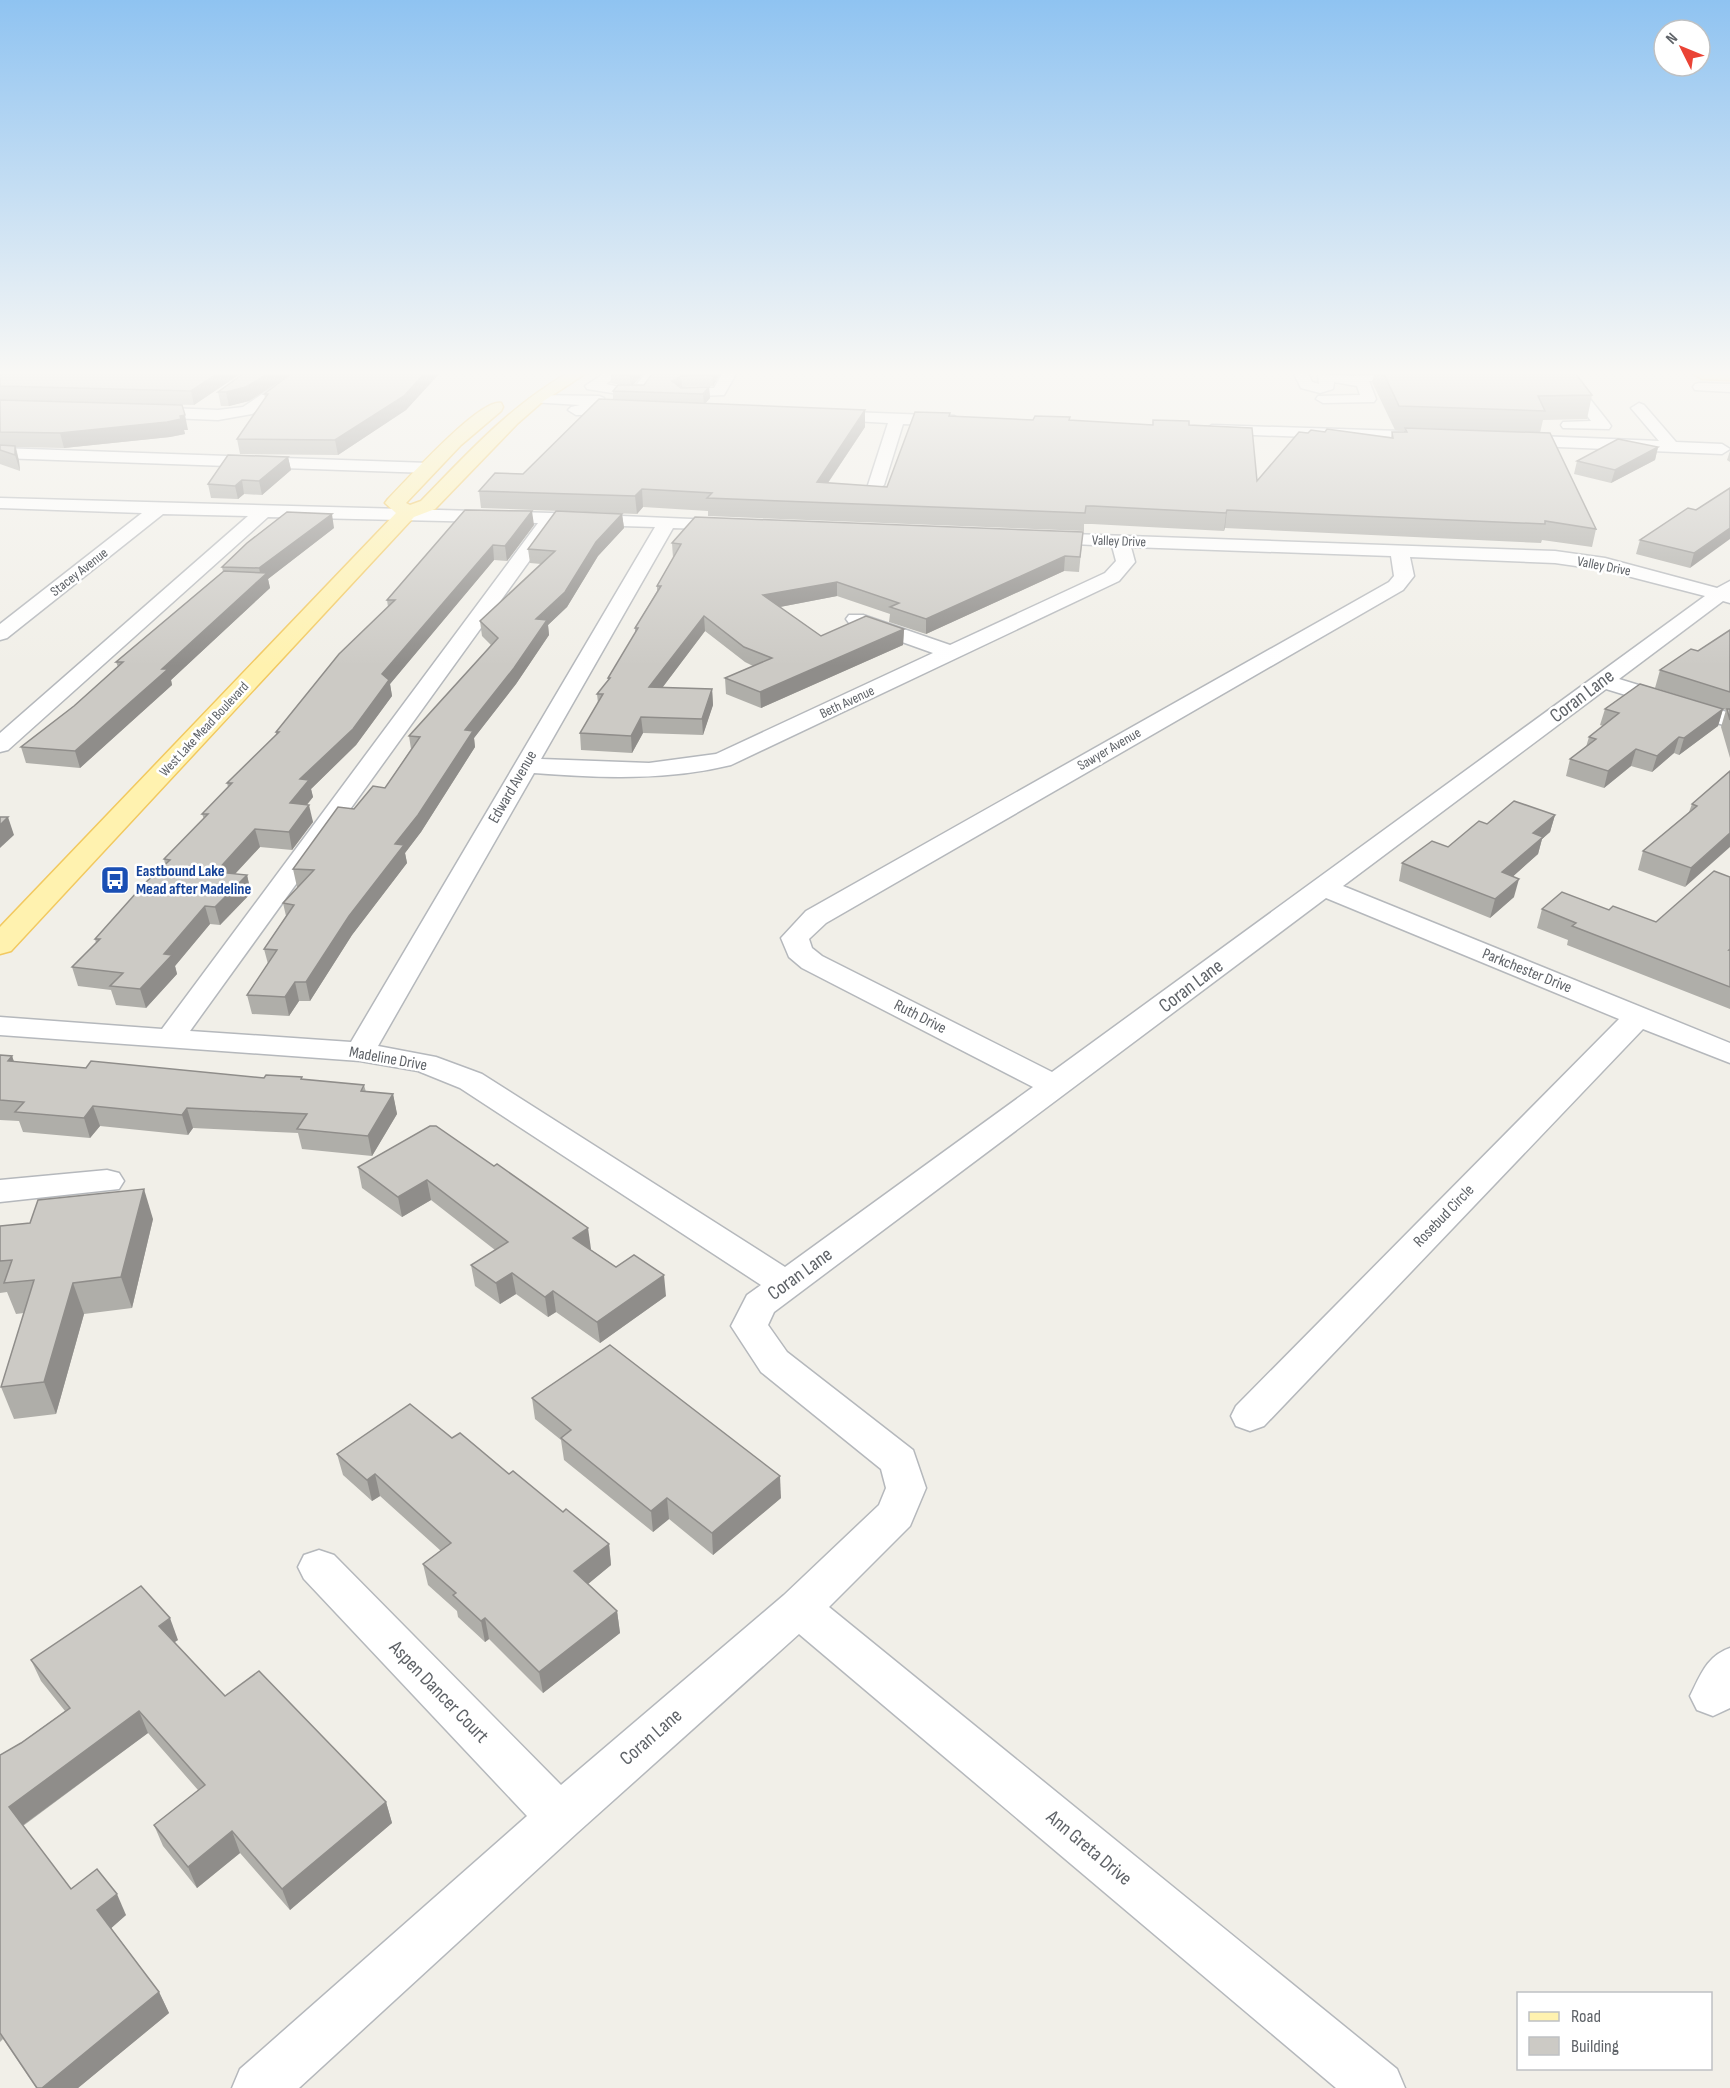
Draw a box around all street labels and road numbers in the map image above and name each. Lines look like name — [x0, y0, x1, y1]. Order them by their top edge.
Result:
street label: Valley Drive — [1092, 532, 1146, 550]
street label: Stacey Avenue — [47, 544, 111, 600]
street label: Valley Drive — [1576, 552, 1632, 580]
street label: Coran Lane — [1545, 664, 1619, 728]
street label: West Lake Mead Boulevard — [156, 678, 252, 780]
street label: Beth Avenue — [817, 682, 877, 722]
street label: Sawyer Avenue — [1074, 724, 1144, 774]
street label: Edward Avenue — [485, 747, 541, 827]
street label: Parkchester Drive — [1479, 944, 1575, 998]
street label: Coran Lane — [1154, 954, 1228, 1018]
street label: Ruth Drive — [891, 996, 949, 1038]
street label: Madeline Drive — [348, 1043, 428, 1075]
street label: Rosebud Circle — [1410, 1181, 1478, 1251]
street label: Coran Lane — [763, 1242, 837, 1306]
street label: Aspen Dancer Court — [383, 1635, 494, 1748]
street label: Coran Lane — [615, 1704, 687, 1770]
street label: Ann Greta Drive — [1041, 1805, 1137, 1891]

